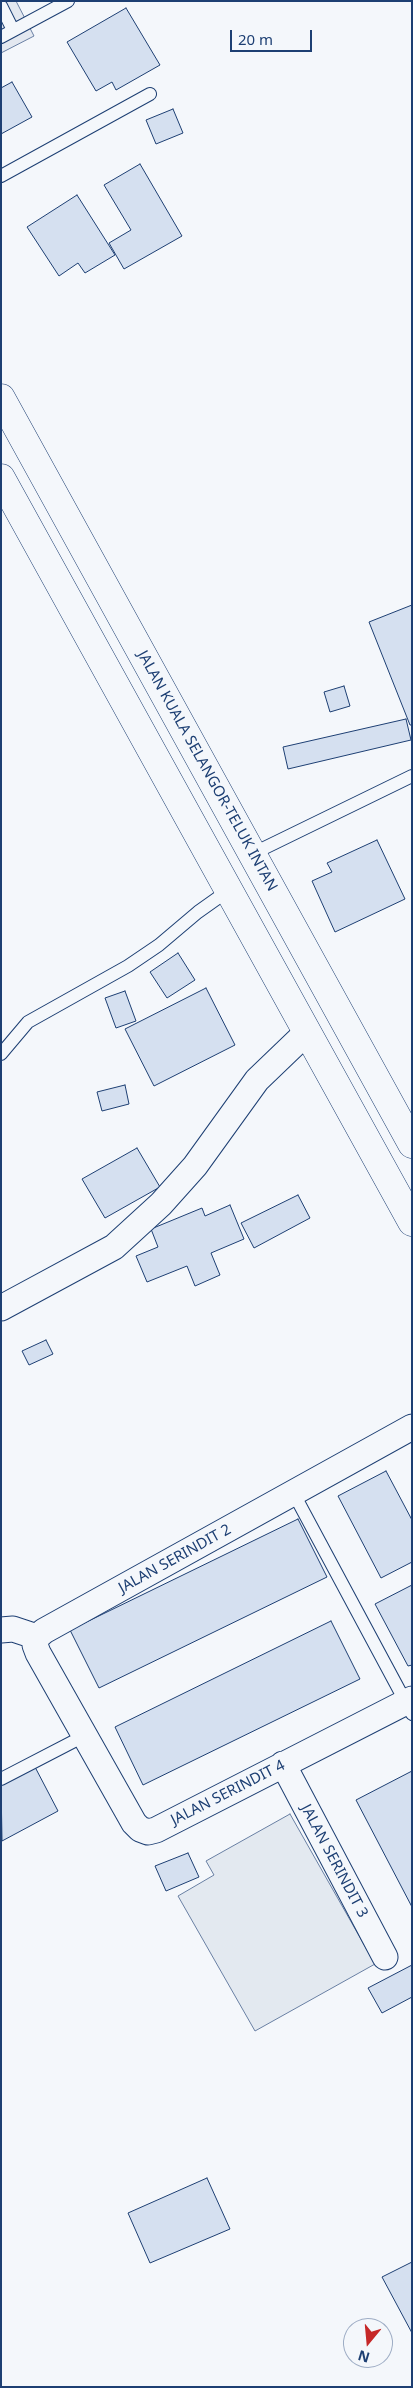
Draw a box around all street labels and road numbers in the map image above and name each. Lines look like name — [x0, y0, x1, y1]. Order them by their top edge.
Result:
street label: JALAN KUALA SELANGOR-TELUK INTAN — [133, 648, 281, 894]
street label: JALAN SERINDIT 2 — [116, 1521, 234, 1597]
street label: JALAN SERINDIT 4 — [168, 1756, 288, 1830]
street label: JALAN SERINDIT 3 — [297, 1801, 371, 1921]

